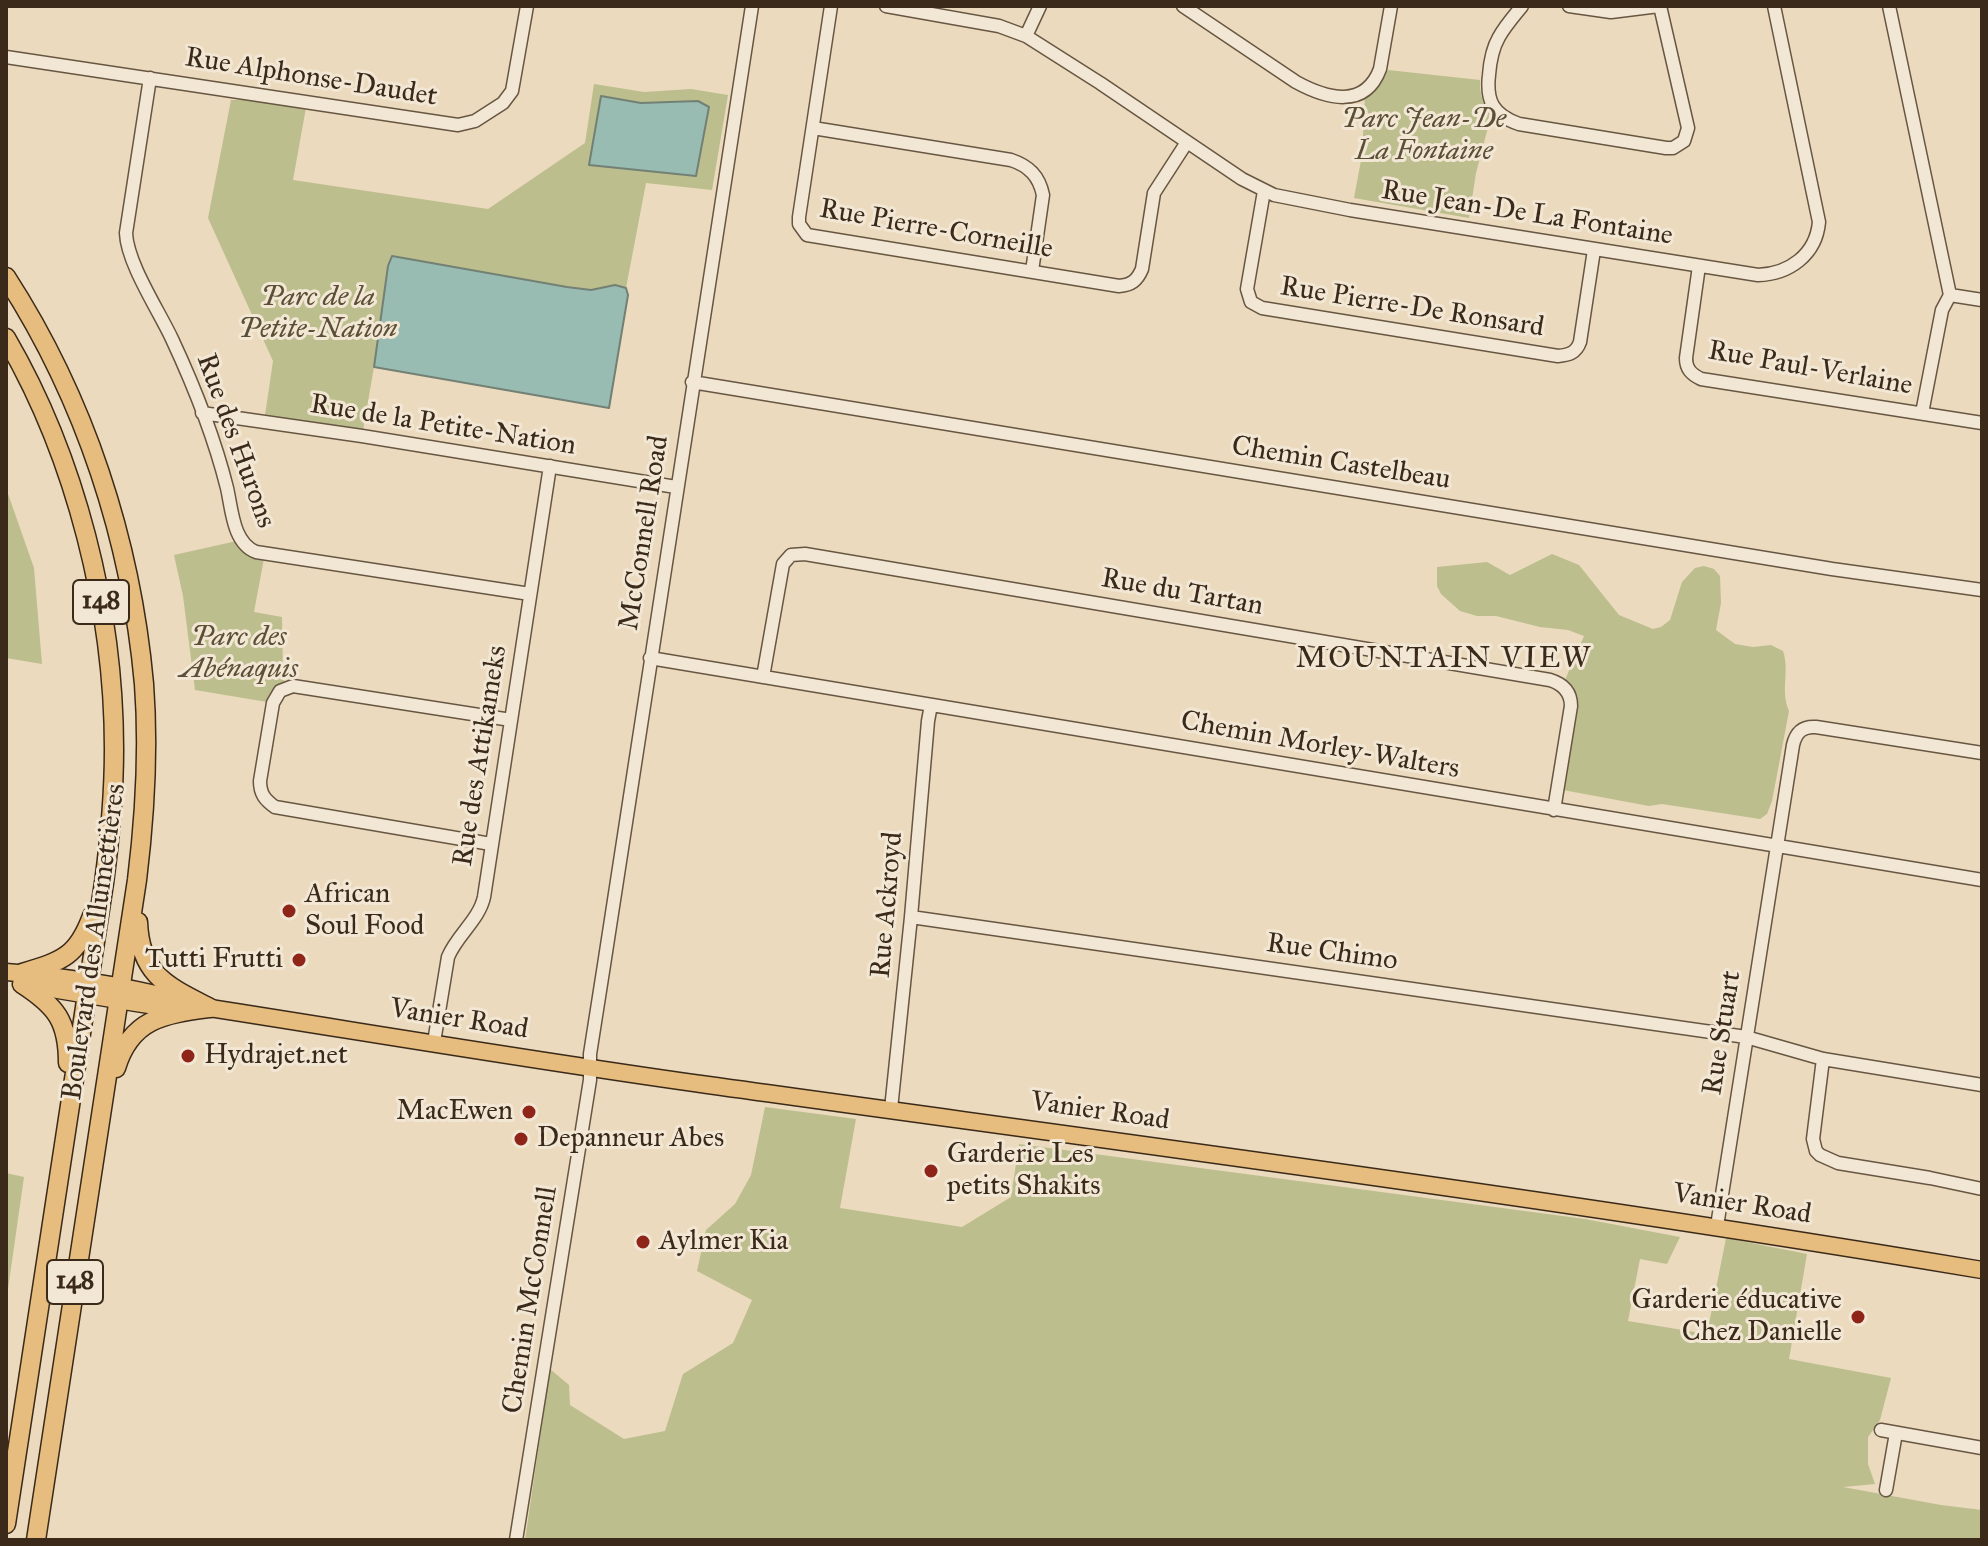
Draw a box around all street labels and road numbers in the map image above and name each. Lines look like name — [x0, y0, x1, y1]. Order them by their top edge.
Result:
street label: Rue Alphonse-Daudet — [182, 41, 440, 115]
street label: Rue Jean-De La Fontaine — [1379, 174, 1675, 254]
street label: Rue Pierre-Corneille — [817, 193, 1055, 267]
street label: Rue Pierre-De Ronsard — [1278, 271, 1546, 345]
street label: Rue Paul-Verlaine — [1705, 334, 1915, 404]
street label: Rue des Hurons — [188, 349, 282, 533]
street label: Rue de la Petite-Nation — [308, 388, 578, 464]
street label: Chemin Castelbeau — [1229, 430, 1453, 498]
street label: McConnell Road — [613, 433, 677, 633]
street label: Rue du Tartan — [1098, 562, 1266, 624]
road number: 148 — [73, 580, 129, 624]
street label: Rue des Attikameks — [447, 643, 515, 869]
street label: Chemin Morley-Walters — [1178, 705, 1462, 787]
street label: Boulevard des Allumettières — [56, 781, 134, 1103]
street label: Rue Ackroyd — [865, 830, 911, 980]
street label: Rue Chimo — [1264, 927, 1400, 979]
street label: Rue Stuart — [1697, 969, 1749, 1097]
street label: Vanier Road — [387, 992, 531, 1048]
street label: Vanier Road — [1028, 1086, 1172, 1138]
street label: Vanier Road — [1670, 1177, 1814, 1233]
street label: Chemin McConnell — [496, 1184, 566, 1416]
road number: 148 — [47, 1260, 103, 1304]

